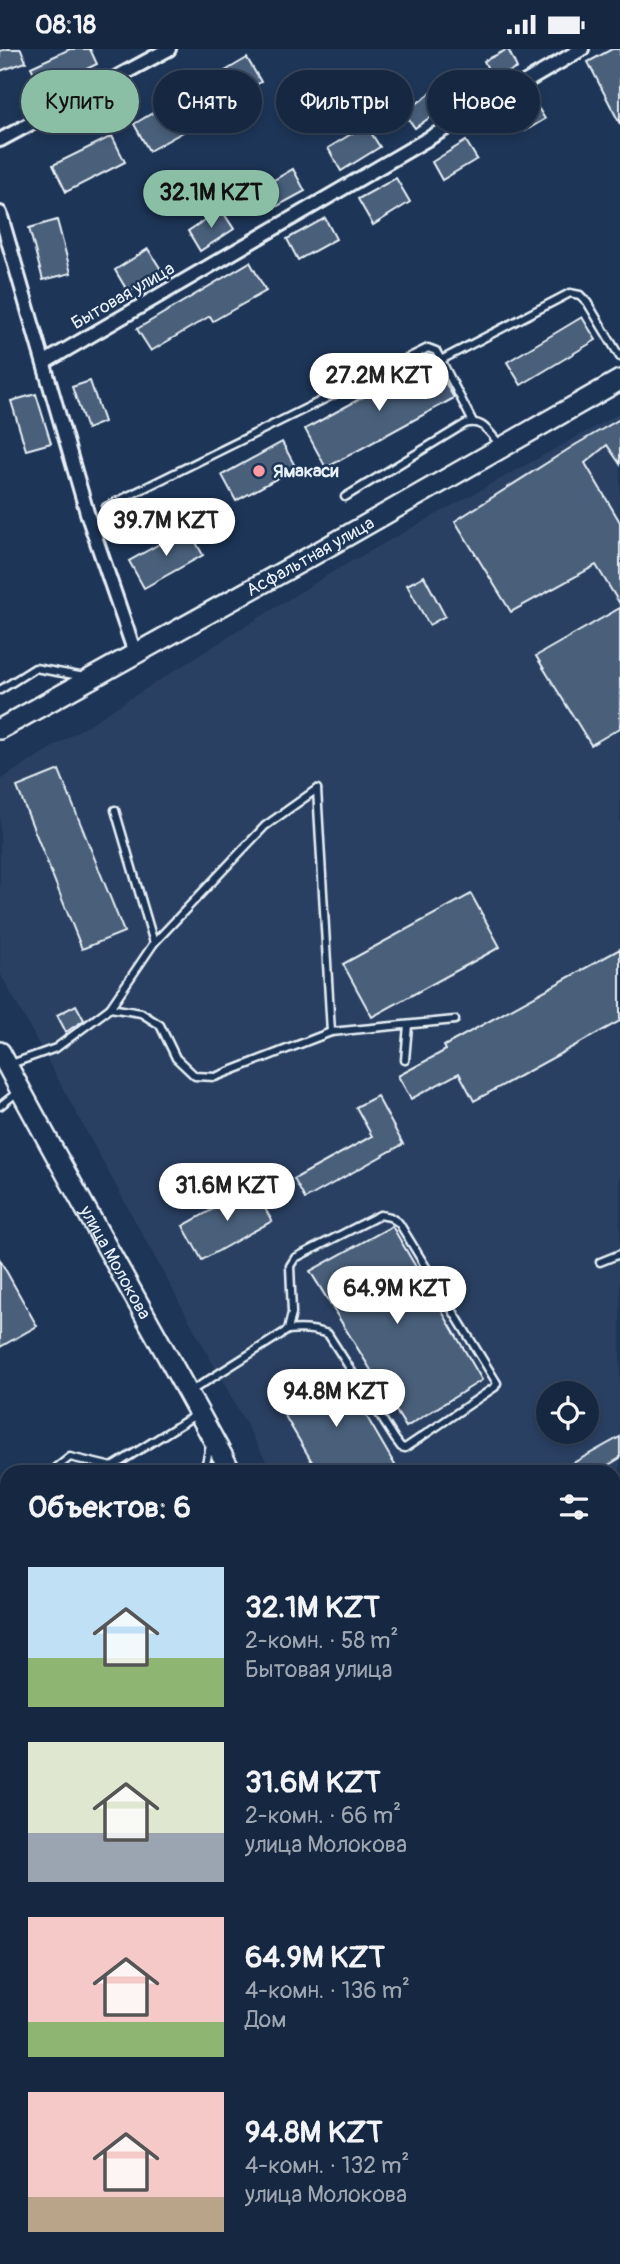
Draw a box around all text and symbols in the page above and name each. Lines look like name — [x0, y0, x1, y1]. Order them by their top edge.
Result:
text: 08:18 — [35, 9, 96, 41]
chip: Купить — [21, 70, 139, 133]
chip: Снять — [153, 70, 262, 133]
chip: Фильтры — [276, 70, 413, 133]
chip: Новое — [427, 70, 540, 133]
pin: 32.1M KZT — [131, 171, 291, 230]
text: 32.1M KZT — [159, 178, 263, 207]
street label: Бытовая улица — [67, 257, 179, 335]
pin: 27.2M KZT — [299, 353, 459, 413]
text: 27.2M KZT — [326, 361, 432, 390]
place label: Ямакаси — [273, 460, 338, 483]
marker: Ямакаси — [251, 463, 267, 479]
pin: 39.7M KZT — [86, 498, 246, 558]
text: 39.7M KZT — [113, 506, 219, 535]
street label: Асфальтная улица — [242, 511, 378, 601]
pin: 31.6M KZT — [147, 1163, 307, 1223]
text: 31.6M KZT — [175, 1171, 279, 1200]
street label: улица Молокова — [74, 1201, 156, 1323]
pin: 64.9M KZT — [317, 1267, 477, 1326]
text: 64.9M KZT — [343, 1274, 451, 1303]
pin: 94.8M KZT — [256, 1369, 416, 1429]
text: 94.8M KZT — [283, 1377, 389, 1406]
map controls — [536, 1381, 599, 1444]
button: locate — [536, 1381, 599, 1444]
icon: filters — [555, 1488, 593, 1526]
text: Объектов: 6 — [28, 1489, 191, 1526]
text: 32.1M KZT — [245, 1589, 380, 1626]
icon: home — [84, 1595, 168, 1679]
text: 2-комн. · 58 m² — [245, 1626, 398, 1655]
text: Бытовая улица — [245, 1655, 393, 1684]
text: 31.6M KZT — [245, 1764, 381, 1801]
icon: home — [84, 1770, 168, 1854]
text: 2-комн. · 66 m² — [245, 1801, 401, 1830]
text: улица Молокова — [245, 1830, 407, 1859]
text: 64.9M KZT — [245, 1939, 385, 1976]
icon: home — [84, 1945, 168, 2029]
text: 4-комн. · 136 m² — [245, 1976, 410, 2005]
text: Дом — [245, 2005, 286, 2034]
text: 94.8M KZT — [245, 2114, 383, 2151]
icon: home — [84, 2120, 168, 2204]
text: 4-комн. · 132 m² — [245, 2151, 409, 2180]
text: улица Молокова — [245, 2180, 407, 2209]

